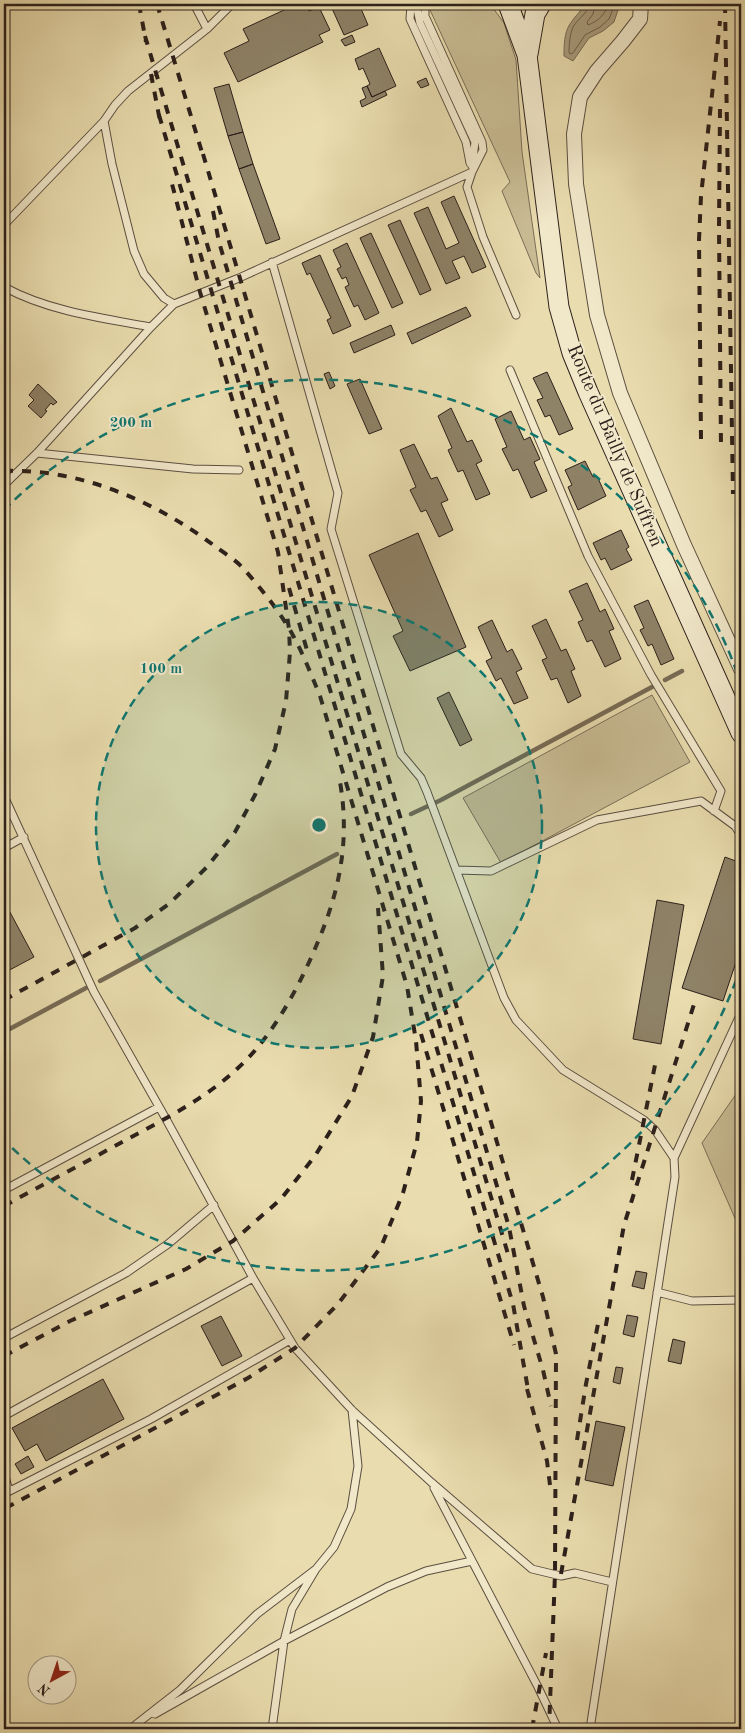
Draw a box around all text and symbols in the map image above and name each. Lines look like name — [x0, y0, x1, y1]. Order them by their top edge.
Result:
street label: Route du Bailly de Suffren — [563, 342, 665, 550]
text: 200 m — [110, 416, 152, 431]
text: 100 m — [140, 662, 182, 677]
centre of rings — [310, 816, 328, 834]
north arrow — [28, 1656, 78, 1706]
text: N — [35, 1680, 53, 1698]

